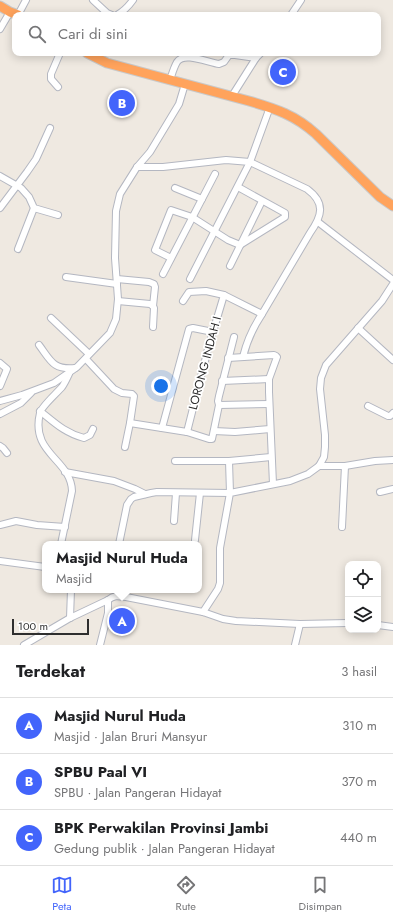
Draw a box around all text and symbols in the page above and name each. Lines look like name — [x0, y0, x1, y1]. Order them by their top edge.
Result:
search box — [12, 12, 381, 56]
icon: search — [26, 23, 48, 45]
text: Cari di sini — [58, 23, 128, 45]
pin: C — [270, 57, 296, 87]
pin: B — [109, 88, 135, 118]
street label: LORONG INDAH I — [184, 314, 226, 412]
your location — [151, 376, 171, 396]
popup — [42, 541, 202, 593]
text: Masjid Nurul Huda — [56, 547, 188, 569]
map controls — [345, 561, 381, 633]
button: locate — [345, 561, 381, 597]
text: Masjid — [56, 569, 92, 588]
button: layers — [345, 597, 381, 633]
pin: A — [109, 606, 135, 636]
scale bar — [12, 617, 89, 636]
text: 100 m — [18, 618, 48, 634]
text: Terdekat — [16, 659, 85, 683]
text: 3 hasil — [341, 662, 377, 681]
text: Masjid Nurul Huda — [54, 705, 186, 727]
text: A — [24, 716, 34, 735]
text: 310 m — [342, 716, 377, 735]
text: Masjid · Jalan Bruri Mansyur — [54, 727, 207, 746]
text: SPBU Paal VI — [54, 761, 147, 783]
text: B — [25, 772, 33, 791]
text: 370 m — [341, 772, 377, 791]
text: SPBU · Jalan Pangeran Hidayat — [54, 783, 221, 802]
text: BPK Perwakilan Provinsi Jambi — [54, 817, 268, 839]
text: C — [24, 828, 34, 847]
text: 440 m — [340, 828, 377, 847]
text: Gedung publik · Jalan Pangeran Hidayat — [54, 839, 275, 858]
tab: Peta — [51, 874, 73, 914]
tab: Rute — [175, 874, 197, 914]
tab: Disimpan — [299, 874, 342, 914]

